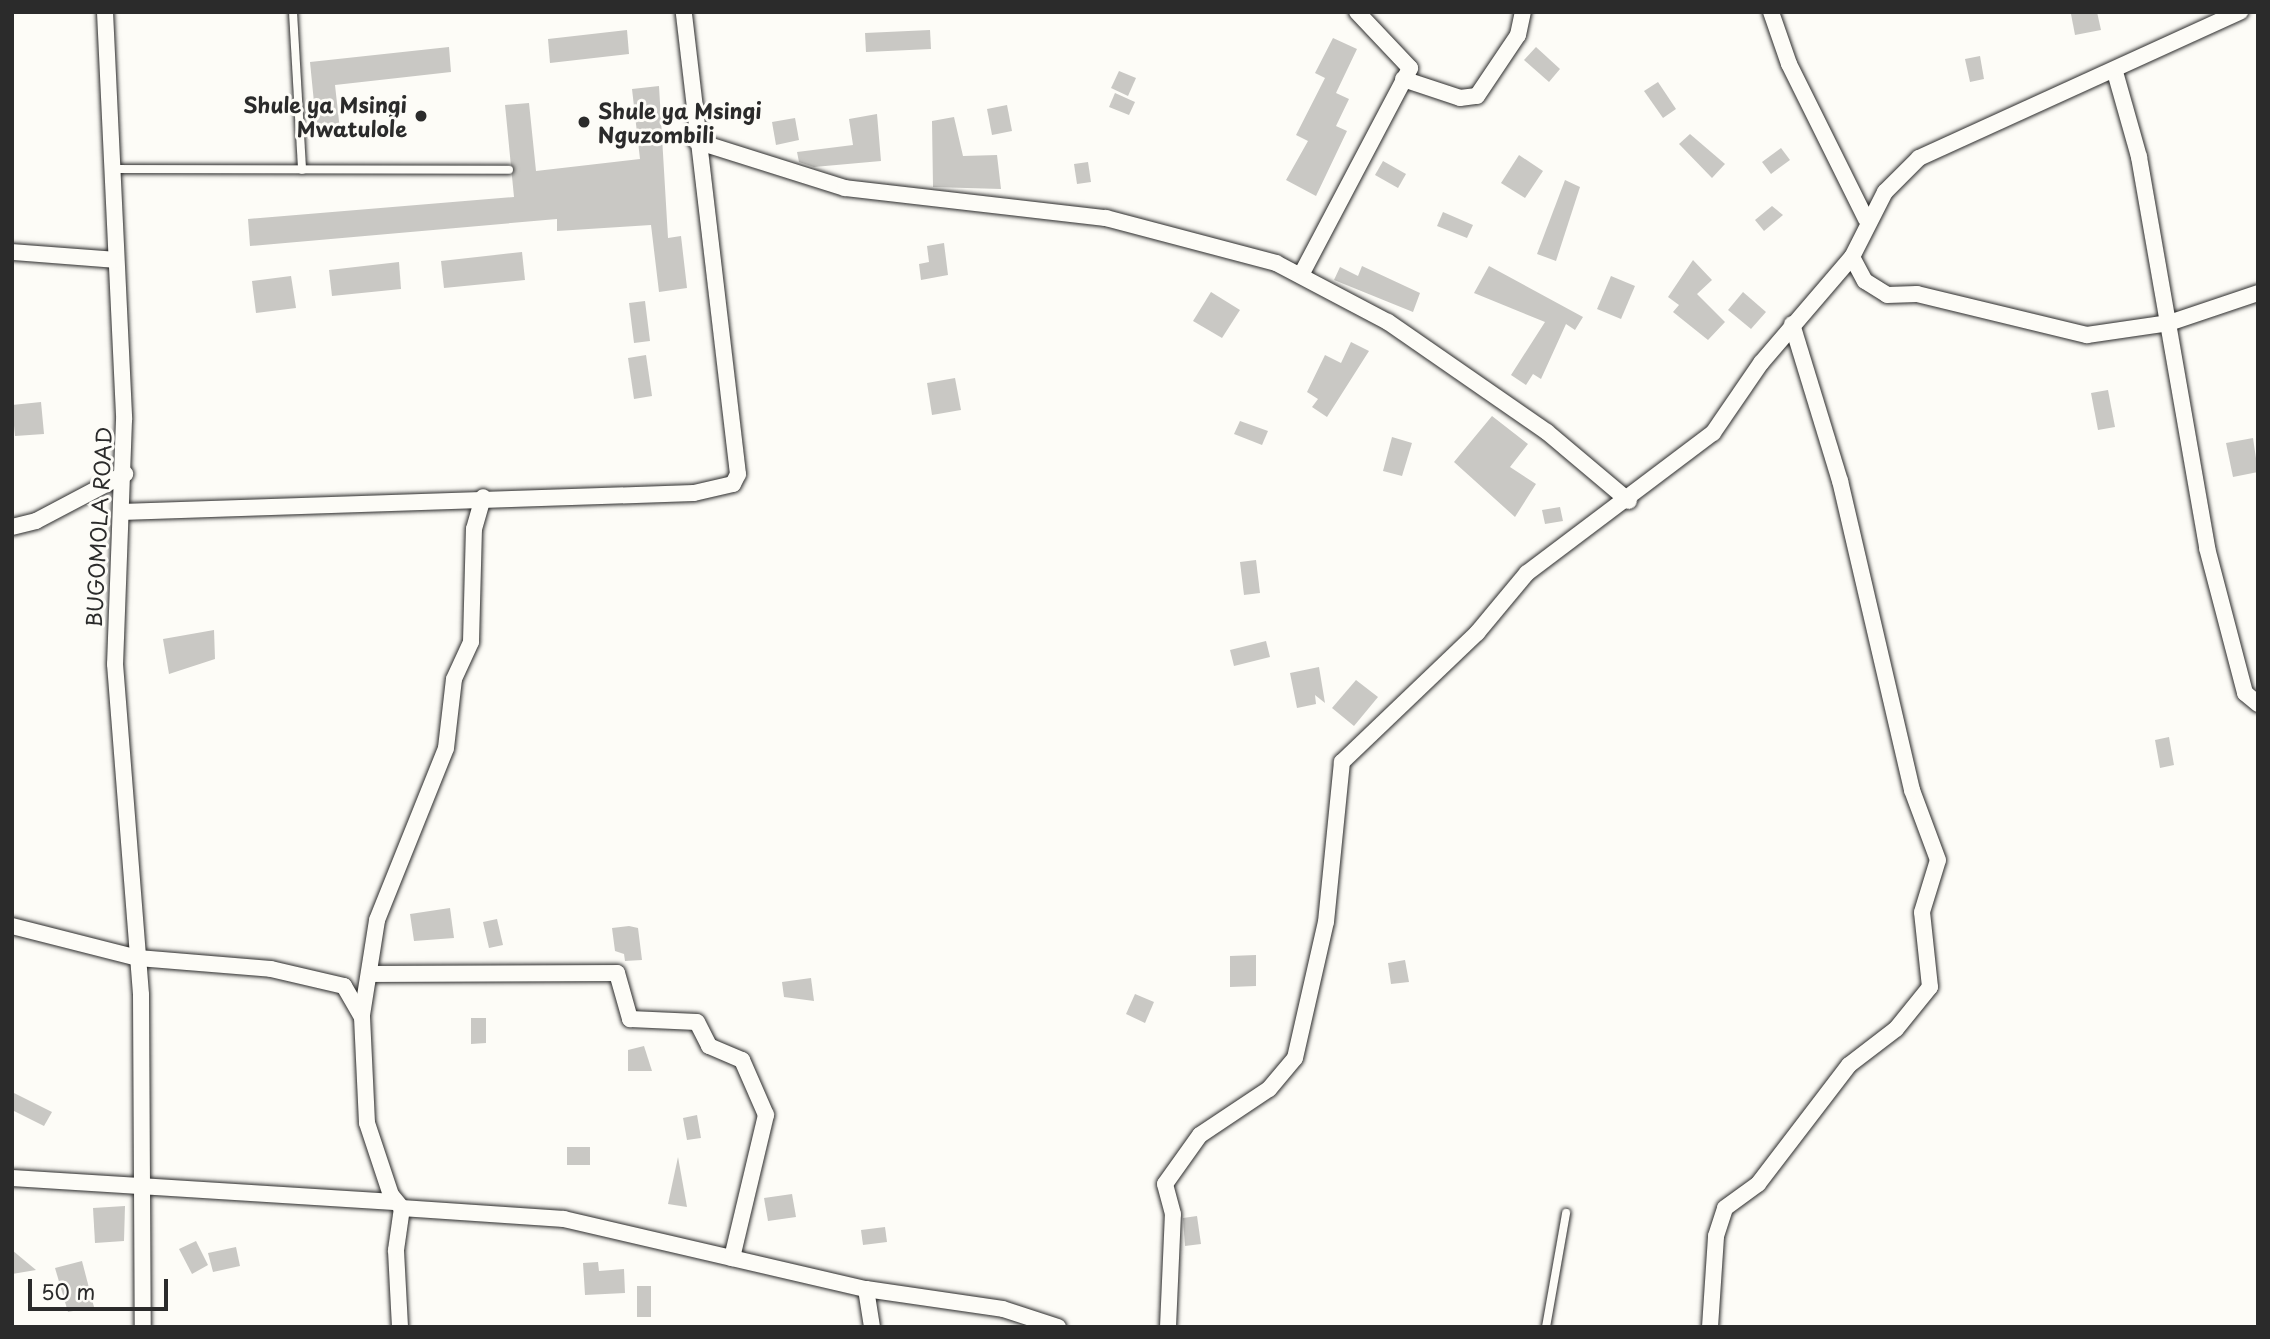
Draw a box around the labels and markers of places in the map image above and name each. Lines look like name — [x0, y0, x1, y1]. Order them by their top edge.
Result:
place label: Shule ya Msingi Mwatulole — [243, 91, 407, 141]
place label: Shule ya Msingi Nguzombili — [598, 97, 762, 147]
marker: Shule ya Msingi Mwatulole — [413, 108, 429, 124]
marker: Shule ya Msingi Nguzombili — [576, 114, 592, 130]

